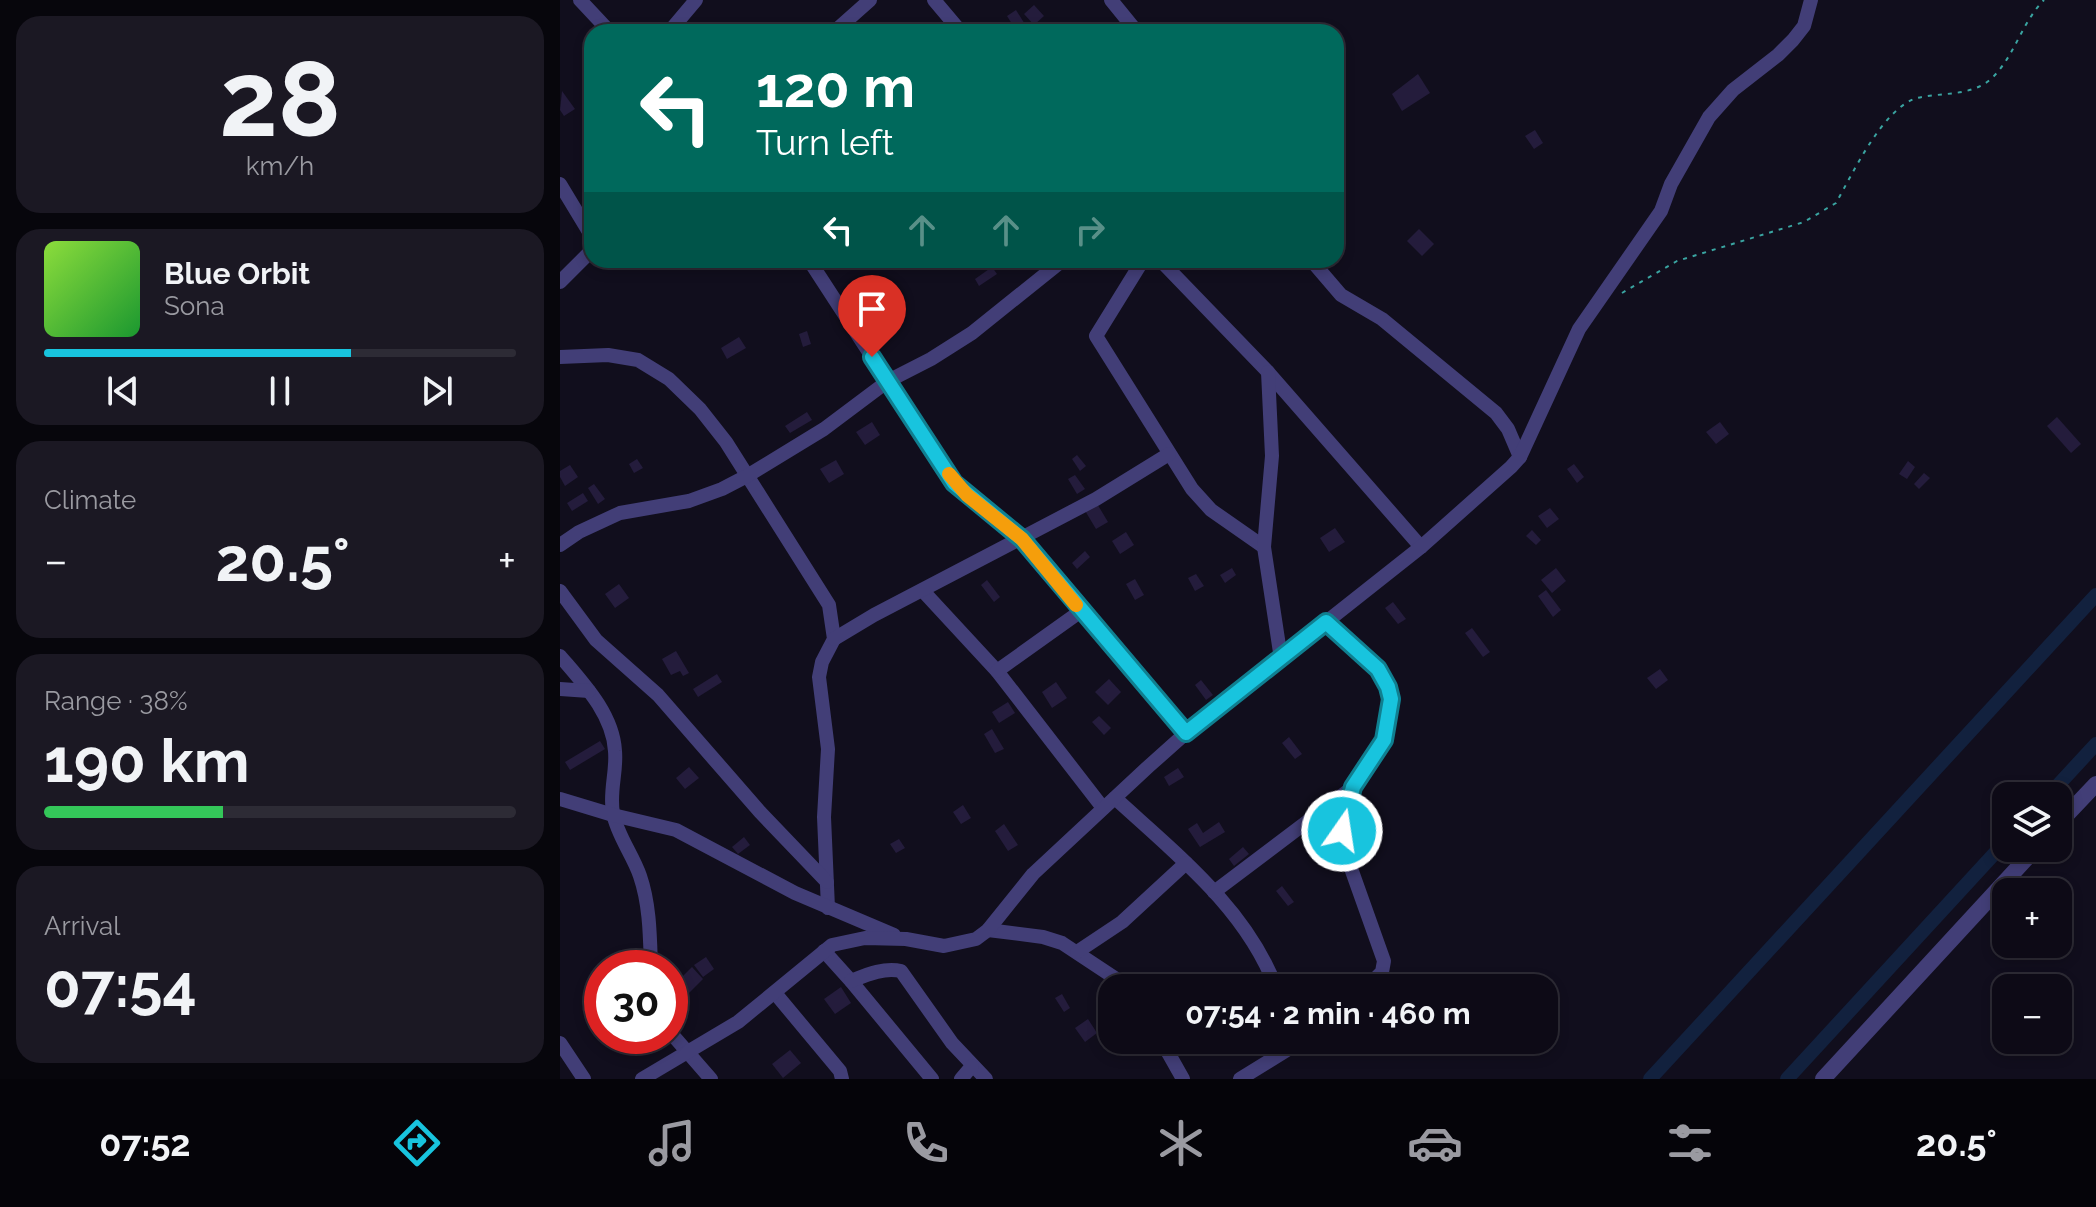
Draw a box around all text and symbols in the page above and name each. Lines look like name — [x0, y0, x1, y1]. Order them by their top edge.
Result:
text: 28 — [219, 38, 341, 160]
text: 120 m — [756, 54, 915, 120]
icon: left — [624, 56, 728, 160]
text: Turn left — [756, 121, 894, 163]
text: km/h — [246, 151, 314, 181]
icon: left — [816, 208, 860, 252]
icon: ahead — [900, 208, 944, 252]
icon: ahead — [984, 208, 1028, 252]
icon: right — [1068, 208, 1112, 252]
text: Blue Orbit — [164, 256, 310, 291]
pin — [838, 275, 906, 357]
icon: arrive — [850, 287, 894, 331]
text: Sona — [164, 291, 225, 321]
icon: previous — [101, 369, 145, 413]
icon: pause — [258, 369, 302, 413]
icon: next — [415, 369, 459, 413]
text: Climate — [44, 485, 136, 515]
text: 20.5° — [215, 525, 350, 595]
text: − — [44, 535, 68, 586]
text: + — [498, 535, 516, 586]
text: Range · 38% — [44, 686, 187, 716]
text: 190 km — [44, 726, 250, 796]
map controls — [1992, 782, 2072, 1054]
button: layers — [1992, 782, 2072, 862]
position arrow — [1300, 789, 1384, 873]
button: + — [1992, 878, 2072, 958]
text: Arrival — [44, 911, 120, 941]
speed limit sign: 30 — [584, 950, 688, 1054]
text: 07:54 — [44, 951, 197, 1021]
button: − — [1992, 974, 2072, 1054]
text: 07:54 · 2 min · 460 m — [1185, 996, 1471, 1031]
icon: directions — [389, 1115, 445, 1171]
icon: music — [644, 1115, 700, 1171]
icon: phone — [898, 1115, 954, 1171]
icon: climate — [1153, 1115, 1209, 1171]
icon: car — [1407, 1115, 1463, 1171]
icon: filters — [1662, 1115, 1718, 1171]
text: 07:52 — [99, 1122, 191, 1164]
text: 20.5° — [1916, 1122, 1997, 1164]

